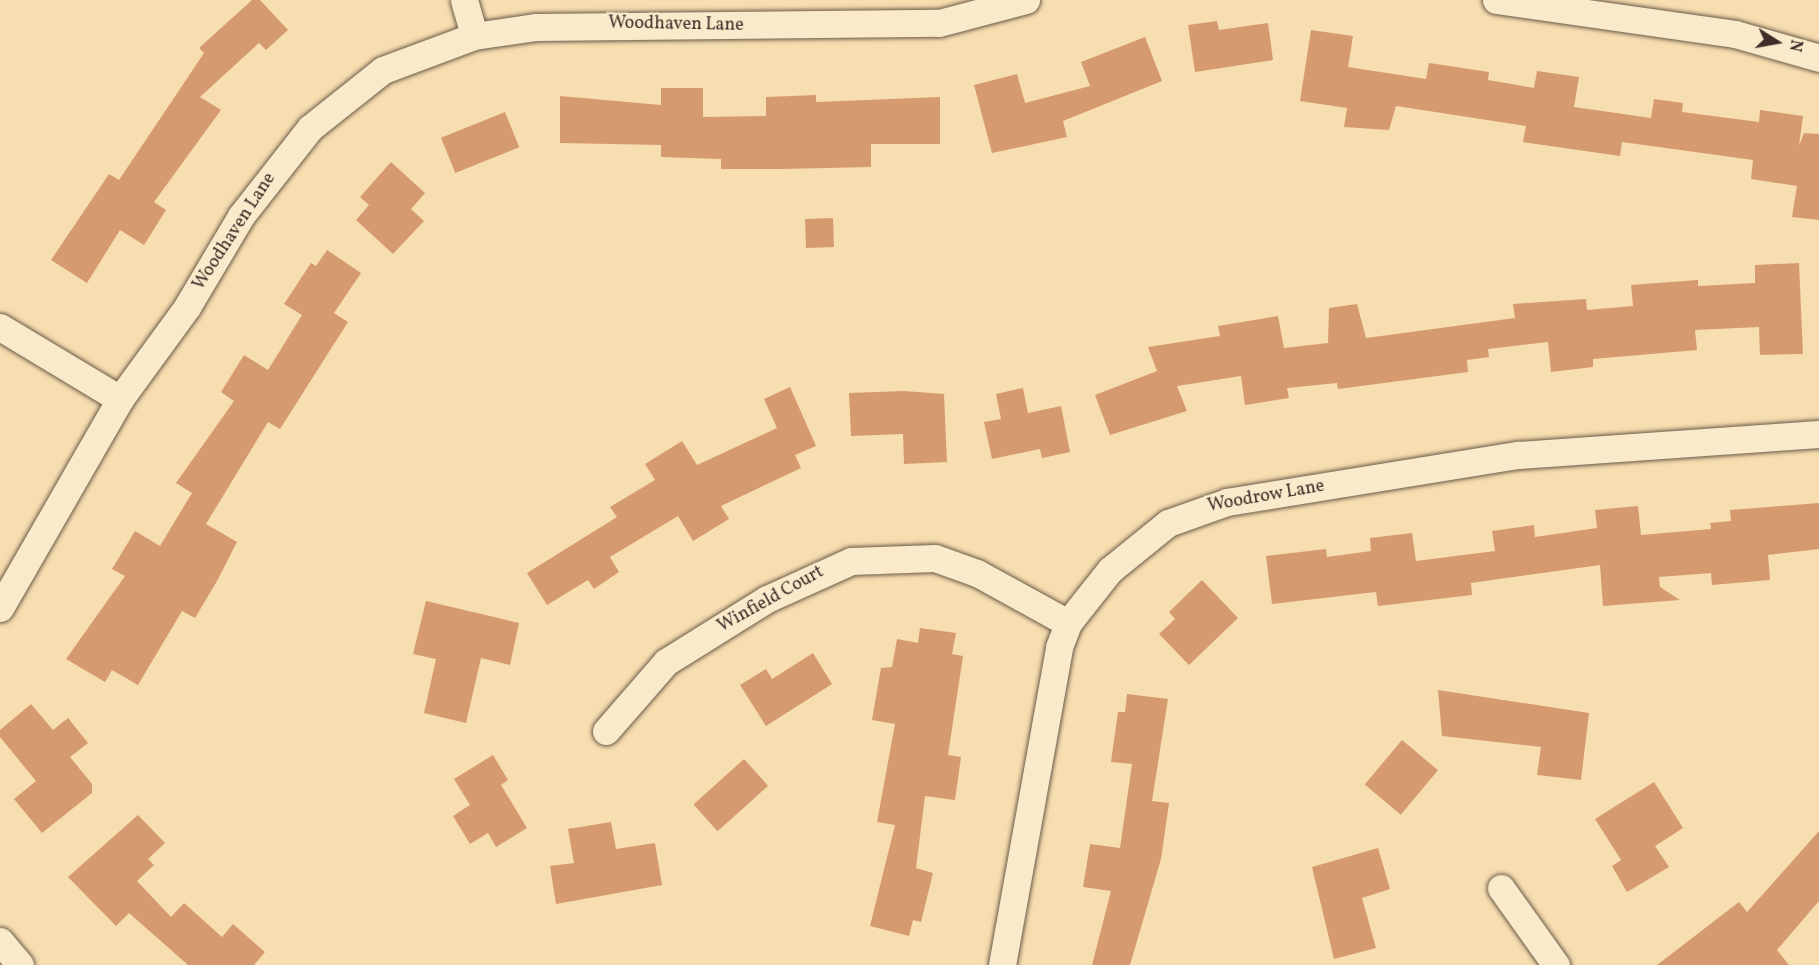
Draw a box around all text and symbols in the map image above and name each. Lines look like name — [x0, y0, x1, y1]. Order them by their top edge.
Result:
north arrow — [1747, 12, 1807, 72]
street label: Woodhaven Lane — [608, 13, 744, 37]
text: N — [1783, 38, 1807, 53]
street label: Woodhaven Lane — [189, 169, 281, 295]
street label: Woodrow Lane — [1206, 476, 1326, 518]
street label: Winfield Court — [714, 562, 828, 638]

